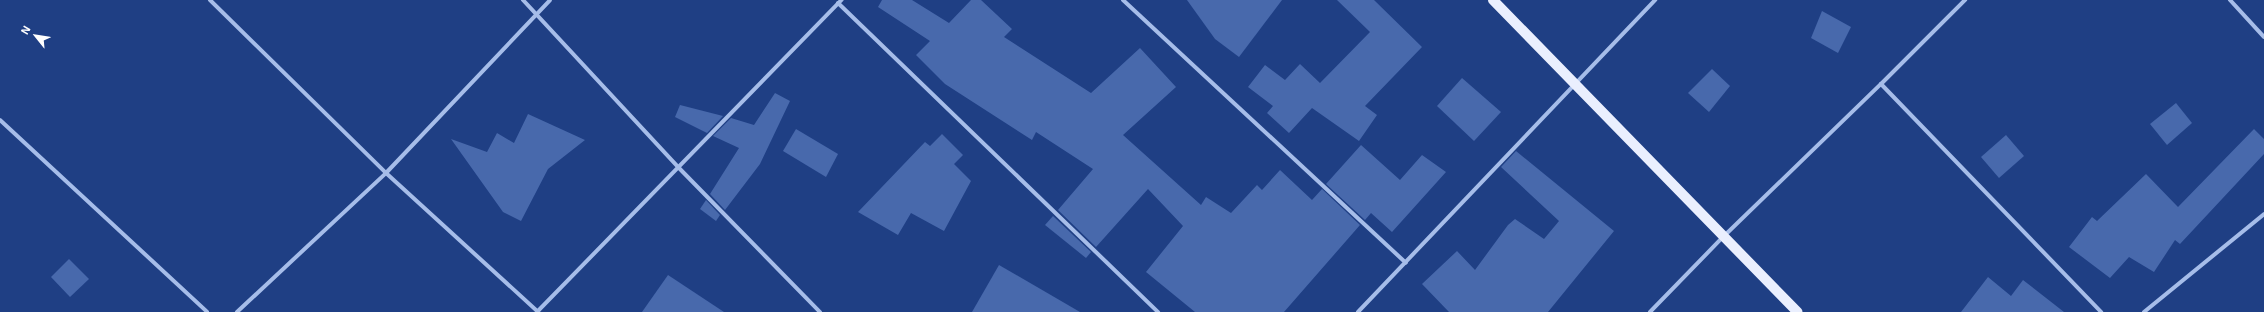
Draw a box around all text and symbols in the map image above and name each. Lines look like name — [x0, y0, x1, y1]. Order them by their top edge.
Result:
north arrow — [16, 16, 56, 56]
text: N — [18, 23, 33, 36]

